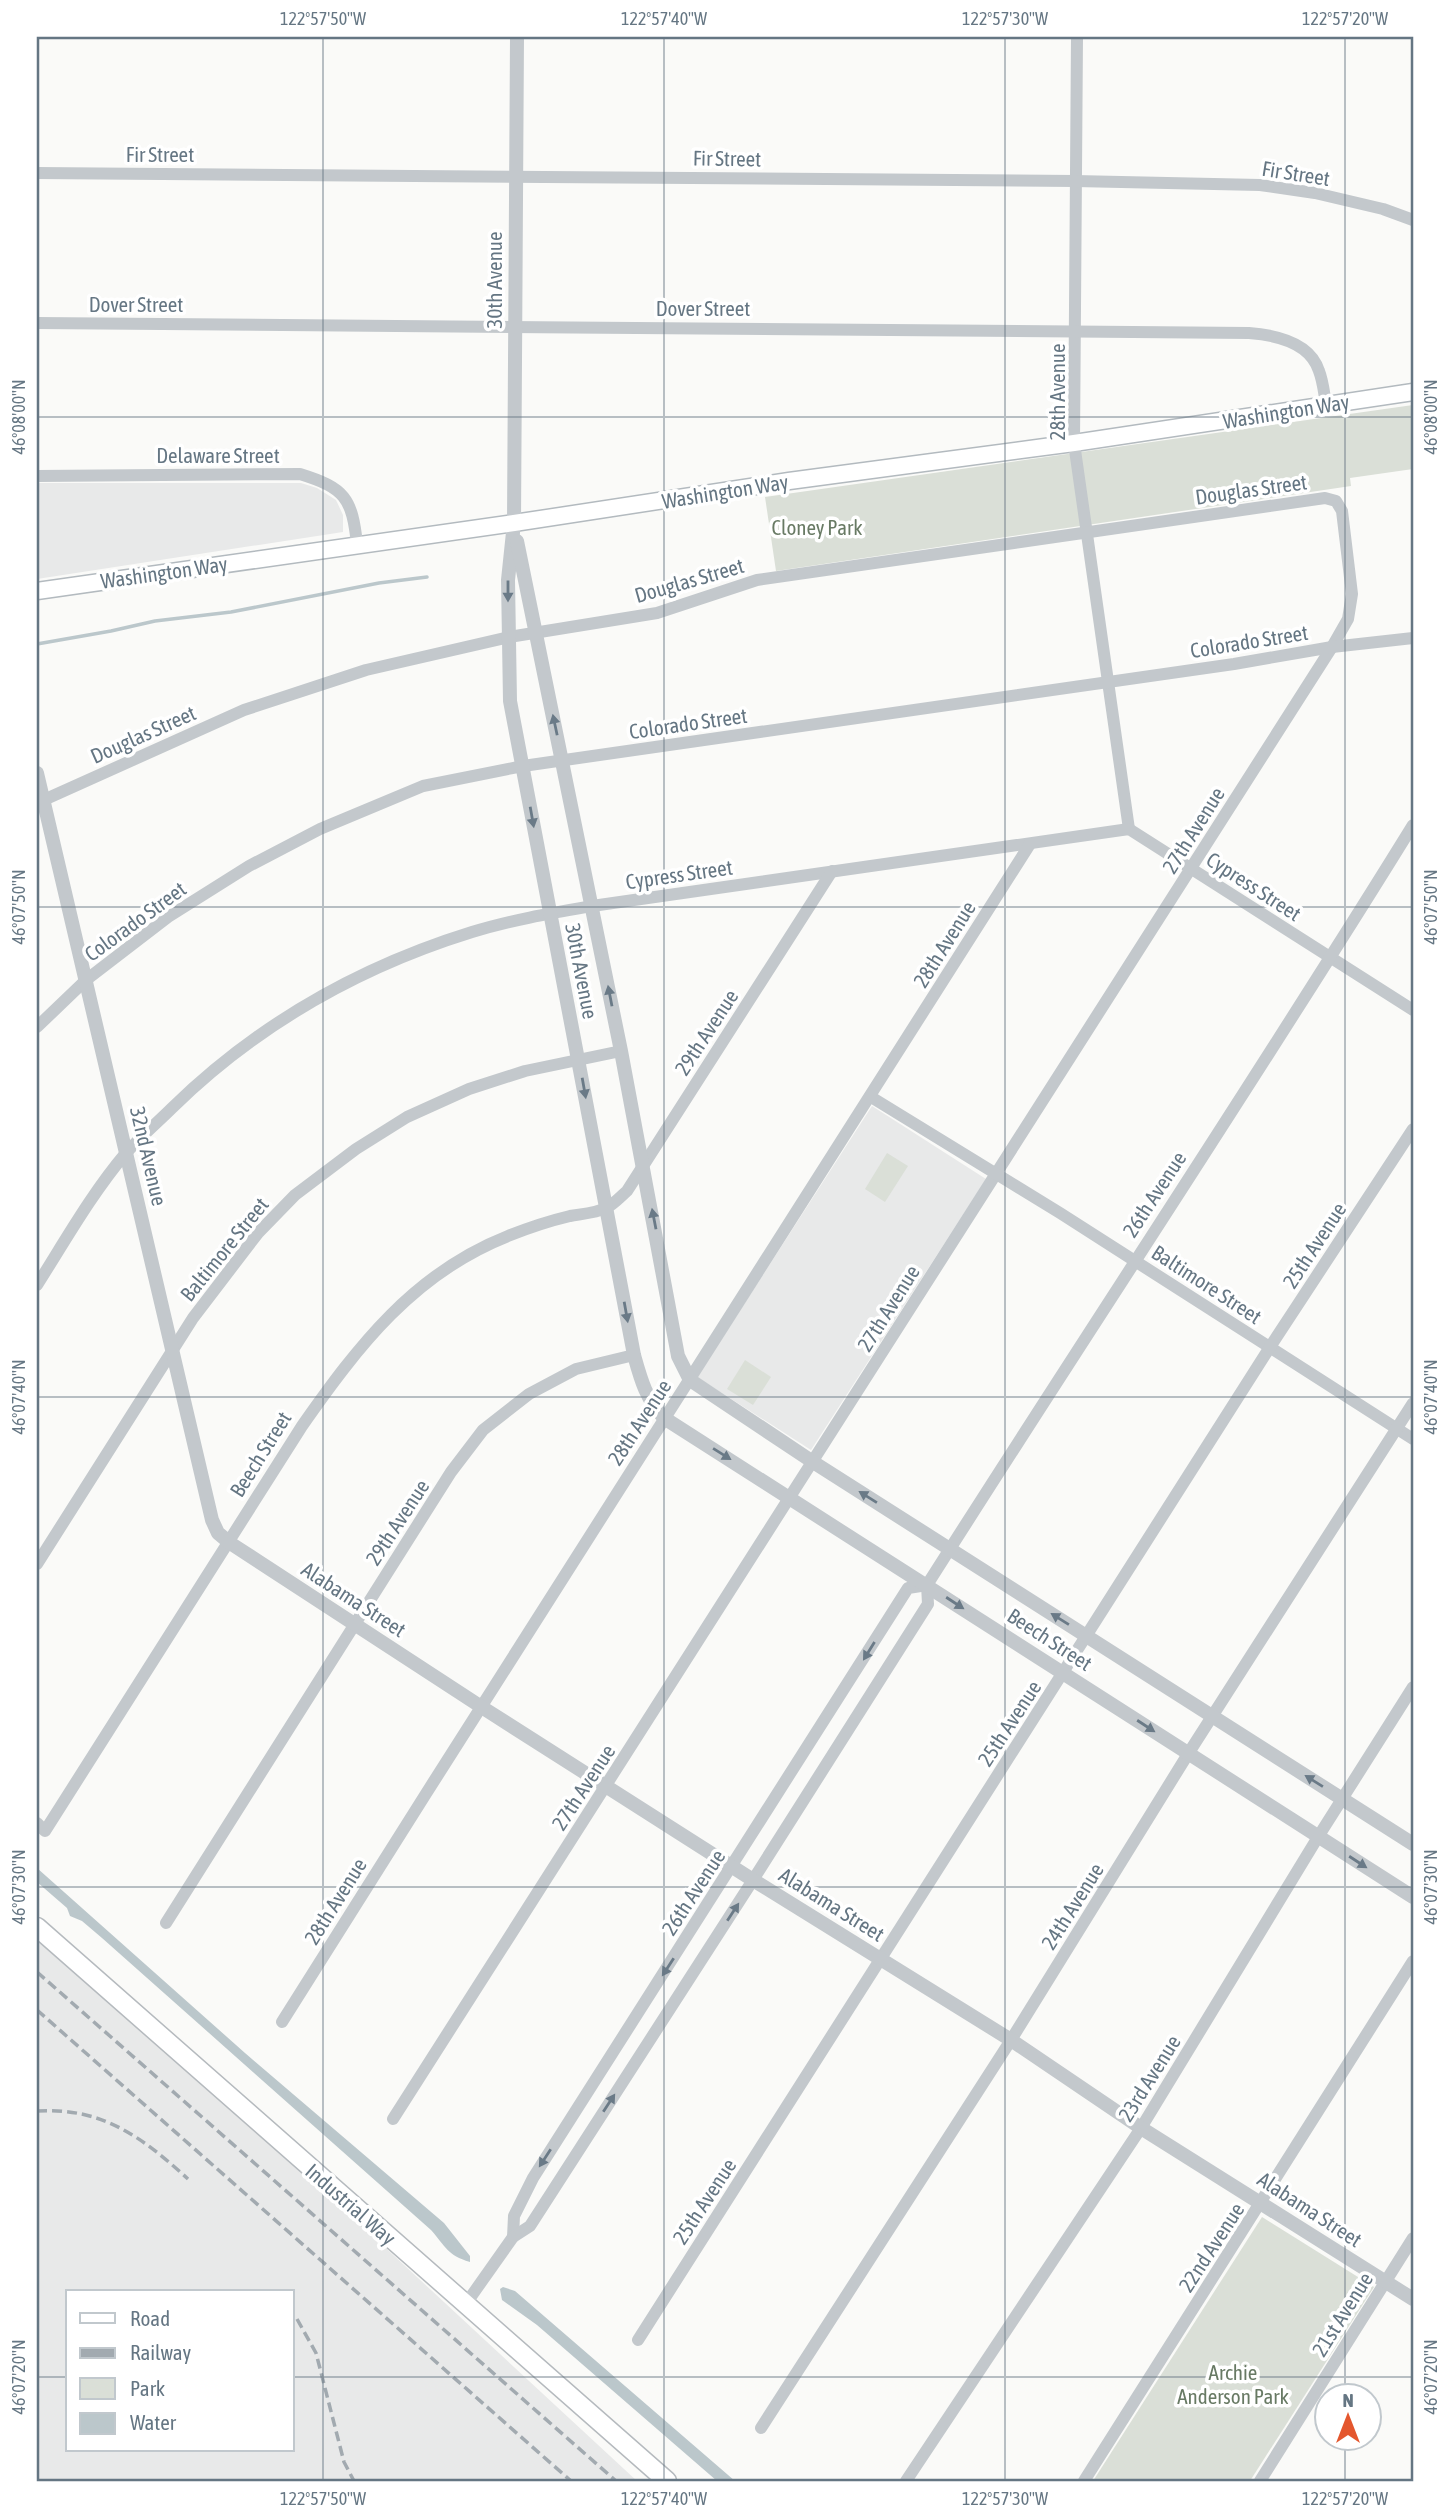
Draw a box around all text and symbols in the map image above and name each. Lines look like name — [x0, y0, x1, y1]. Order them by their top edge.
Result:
text: 122°57'50"W — [280, 8, 366, 29]
text: 122°57'40"W — [621, 8, 707, 29]
text: 122°57'30"W — [962, 8, 1048, 29]
text: 122°57'20"W — [1302, 8, 1388, 29]
street label: Fir Street — [126, 142, 194, 166]
street label: Fir Street — [693, 145, 761, 171]
street label: Fir Street — [1260, 156, 1332, 190]
street label: 30th Avenue — [482, 232, 506, 328]
street label: Dover Street — [89, 292, 183, 316]
street label: Dover Street — [656, 296, 750, 320]
street label: 28th Avenue — [1045, 344, 1069, 440]
text: 46°08'00"N — [8, 379, 29, 455]
text: 46°08'00"N — [1420, 379, 1441, 455]
street label: Washington Way — [1221, 389, 1351, 433]
street label: Delaware Street — [156, 443, 280, 467]
street label: Washington Way — [660, 469, 790, 513]
street label: Douglas Street — [1194, 469, 1308, 509]
park label: Cloney Park — [772, 515, 862, 539]
street label: Washington Way — [99, 551, 229, 593]
street label: Douglas Street — [632, 553, 746, 607]
one-way arrow — [502, 580, 514, 602]
street label: Colorado Street — [1188, 620, 1310, 662]
street label: Douglas Street — [87, 700, 199, 768]
street label: Colorado Street — [627, 703, 749, 743]
one-way arrow — [550, 714, 561, 736]
street label: 27th Avenue — [1157, 783, 1229, 877]
one-way arrow — [527, 806, 538, 828]
street label: Cypress Street — [1202, 847, 1306, 925]
street label: Cypress Street — [624, 855, 734, 893]
text: 46°07'50"N — [8, 869, 29, 945]
text: 46°07'50"N — [1420, 869, 1441, 945]
street label: Colorado Street — [80, 876, 190, 966]
street label: 28th Avenue — [908, 897, 980, 991]
street label: 30th Avenue — [561, 921, 603, 1021]
one-way arrow — [604, 985, 615, 1007]
street label: 29th Avenue — [670, 985, 742, 1079]
one-way arrow — [579, 1077, 590, 1099]
street label: 32nd Avenue — [126, 1104, 172, 1208]
street label: 26th Avenue — [1118, 1147, 1190, 1241]
street label: Baltimore Street — [175, 1193, 273, 1305]
street label: 25th Avenue — [1278, 1198, 1350, 1292]
one-way arrow — [648, 1208, 659, 1230]
street label: Baltimore Street — [1148, 1240, 1266, 1328]
street label: 27th Avenue — [852, 1261, 924, 1355]
one-way arrow — [621, 1301, 632, 1323]
text: 46°07'40"N — [8, 1359, 29, 1435]
text: 46°07'40"N — [1420, 1359, 1441, 1435]
street label: 28th Avenue — [603, 1375, 675, 1469]
street label: Beech Street — [224, 1407, 296, 1501]
one-way arrow — [713, 1447, 732, 1460]
street label: 29th Avenue — [361, 1475, 433, 1569]
one-way arrow — [859, 1491, 878, 1504]
street label: Alabama Street — [297, 1556, 411, 1642]
one-way arrow — [946, 1596, 964, 1610]
street label: Beech Street — [1003, 1603, 1097, 1675]
one-way arrow — [1051, 1613, 1070, 1626]
one-way arrow — [862, 1641, 875, 1660]
street label: 25th Avenue — [973, 1676, 1045, 1770]
one-way arrow — [1136, 1720, 1156, 1733]
street label: 27th Avenue — [547, 1740, 619, 1834]
one-way arrow — [1305, 1774, 1324, 1787]
street label: 26th Avenue — [657, 1845, 729, 1939]
text: 46°07'30"N — [8, 1849, 29, 1925]
text: 46°07'30"N — [1420, 1849, 1441, 1925]
street label: 28th Avenue — [299, 1854, 371, 1948]
one-way arrow — [1349, 1856, 1368, 1869]
street label: 24th Avenue — [1036, 1859, 1108, 1953]
street label: Alabama Street — [775, 1862, 889, 1946]
one-way arrow — [726, 1903, 739, 1922]
one-way arrow — [662, 1957, 675, 1977]
street label: 23rd Avenue — [1113, 2031, 1185, 2125]
one-way arrow — [602, 2094, 615, 2113]
one-way arrow — [539, 2149, 552, 2168]
street label: 25th Avenue — [668, 2154, 740, 2248]
street label: Industrial Way — [301, 2158, 401, 2250]
street label: Alabama Street — [1253, 2166, 1367, 2252]
street label: 22nd Avenue — [1173, 2198, 1249, 2296]
street label: 21st Avenue — [1307, 2268, 1377, 2360]
legend — [66, 2290, 294, 2452]
text: Road — [130, 2306, 170, 2330]
text: 46°07'20"N — [8, 2339, 29, 2415]
text: 46°07'20"N — [1420, 2339, 1441, 2415]
text: Railway — [130, 2340, 192, 2364]
park label: Archie Anderson Park — [1177, 2360, 1289, 2408]
text: Park — [130, 2376, 165, 2400]
north arrow — [1314, 2382, 1384, 2452]
text: N — [1342, 2389, 1354, 2411]
text: Water — [130, 2410, 177, 2434]
text: 122°57'50"W — [280, 2488, 366, 2509]
text: 122°57'40"W — [621, 2488, 707, 2509]
text: 122°57'30"W — [962, 2488, 1048, 2509]
text: 122°57'20"W — [1302, 2488, 1388, 2509]

